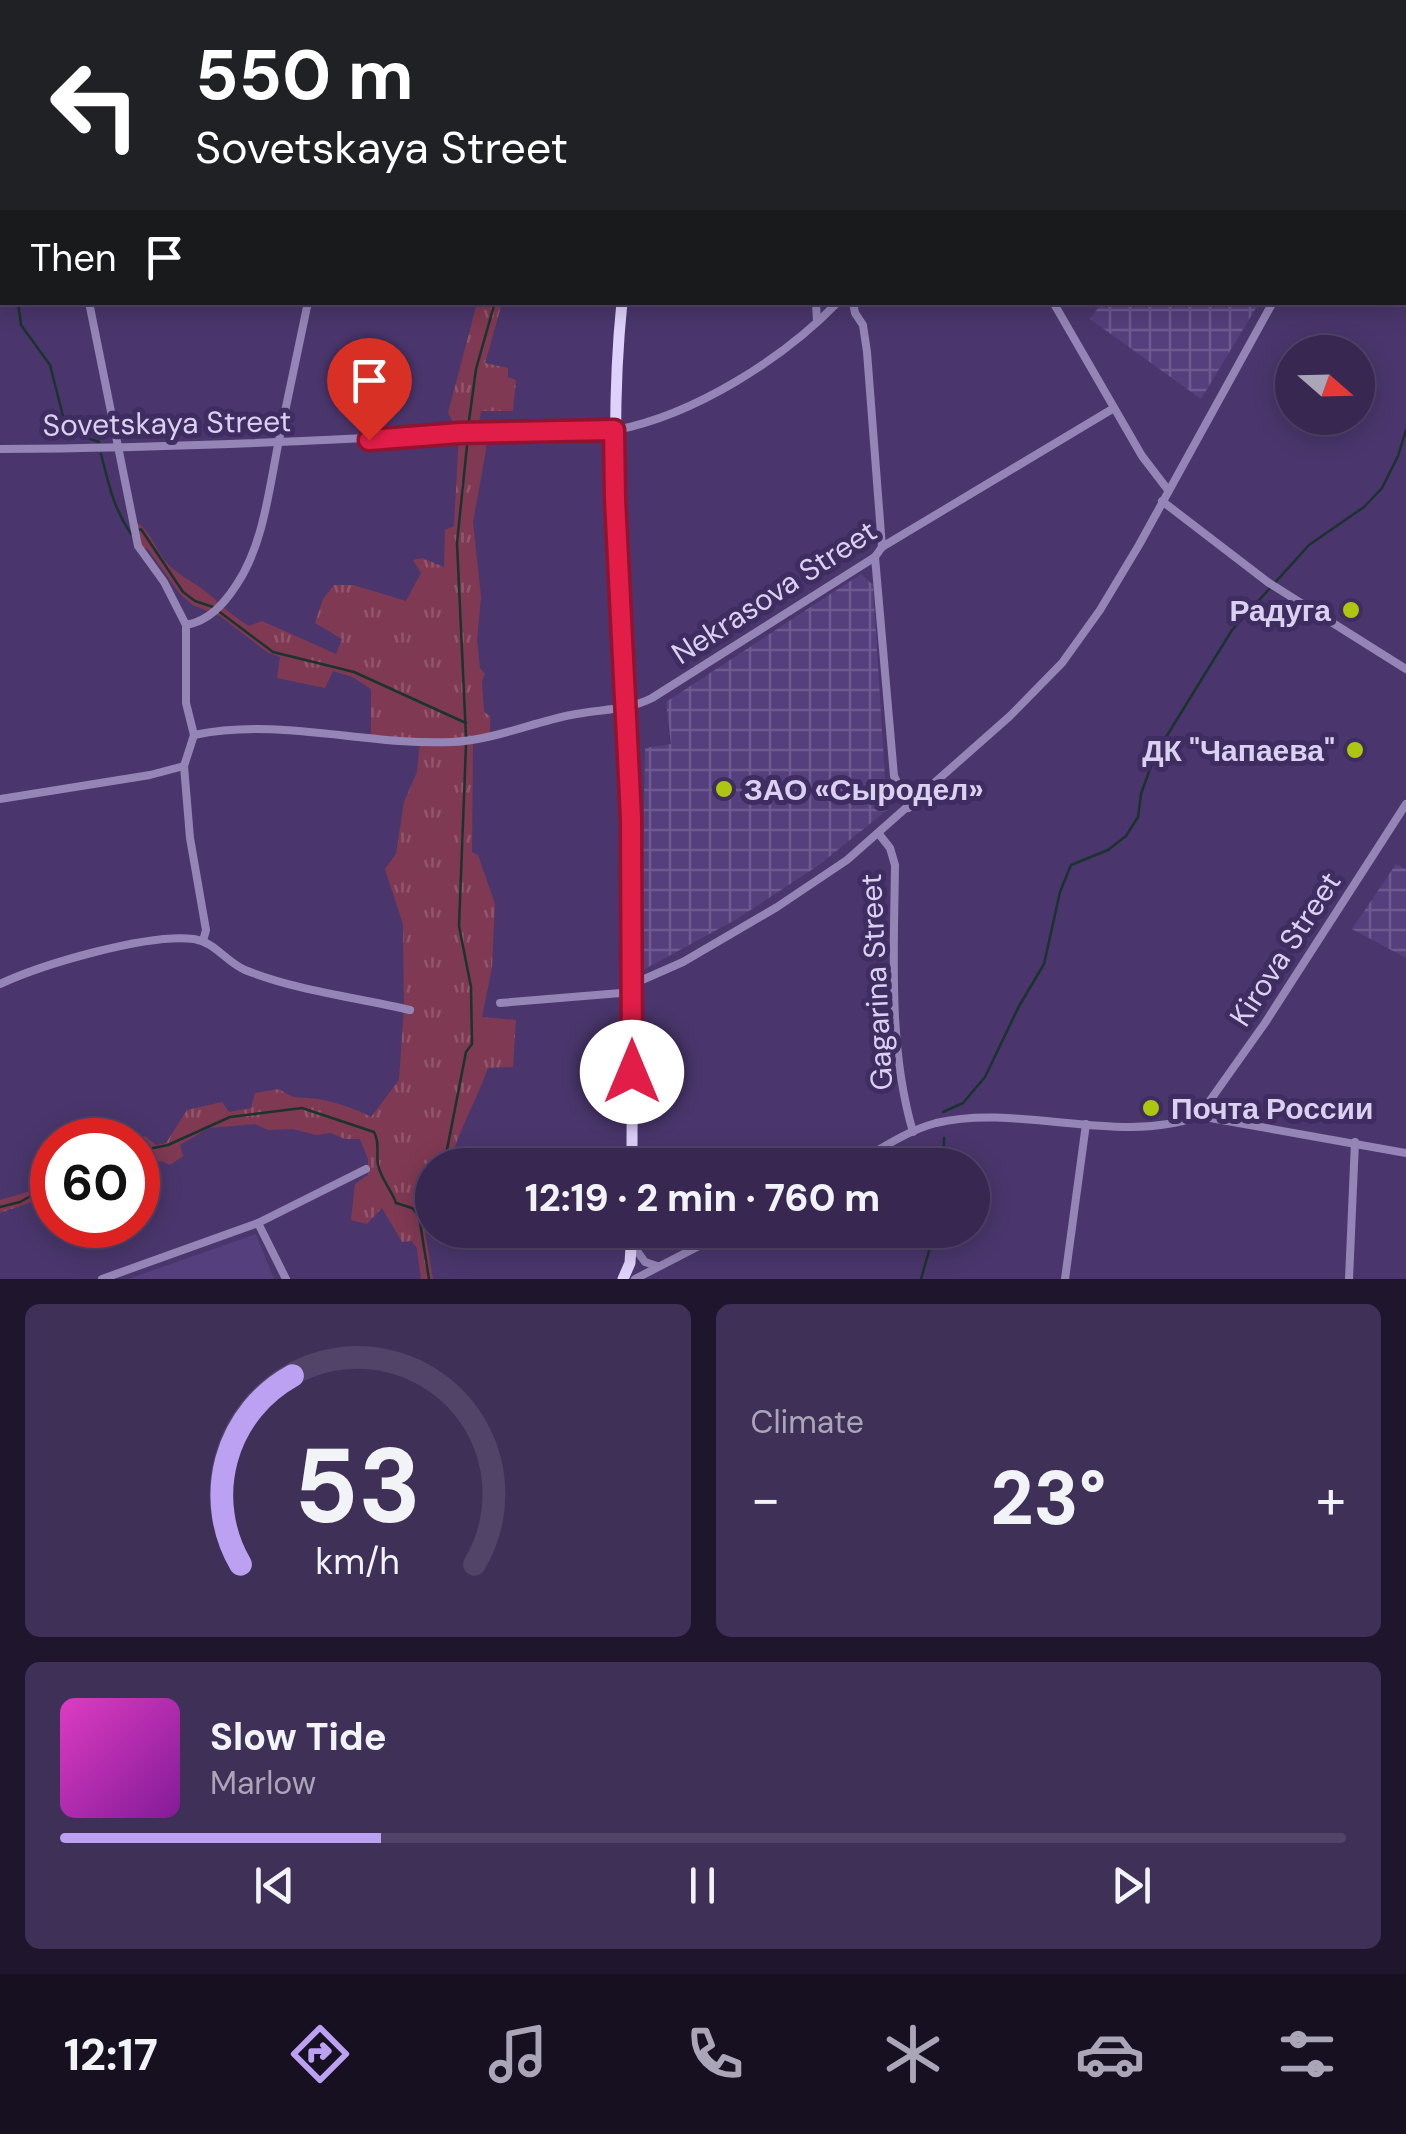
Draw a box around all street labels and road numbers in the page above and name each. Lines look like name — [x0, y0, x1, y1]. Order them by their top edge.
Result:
street label: Sovetskaya Street — [42, 401, 292, 445]
street label: Nekrasova Street — [664, 511, 884, 673]
street label: Kirova Street — [1221, 864, 1349, 1034]
street label: Gagarina Street — [851, 873, 901, 1091]

